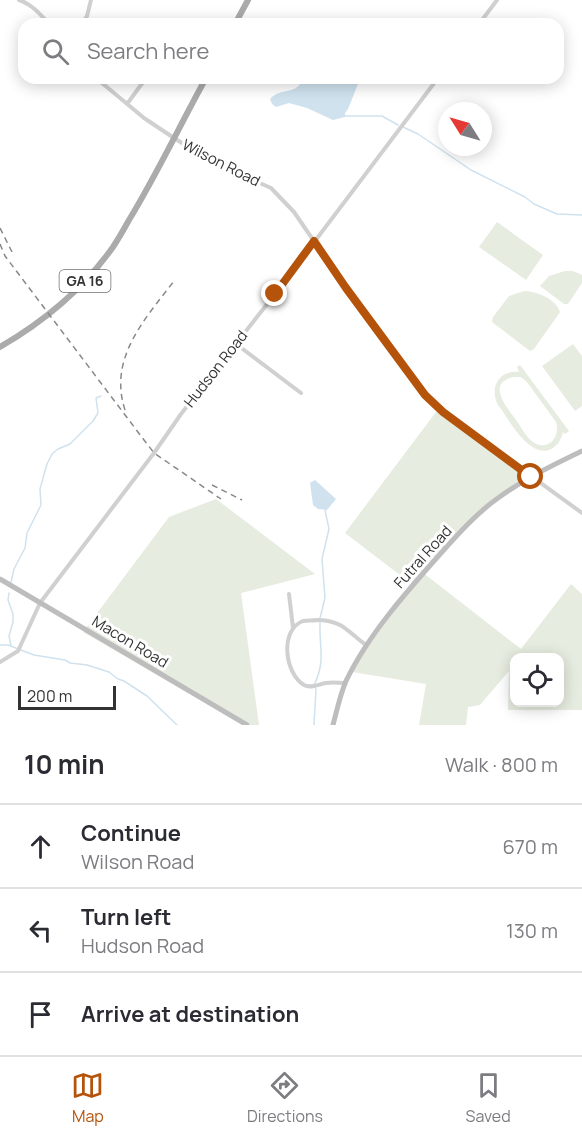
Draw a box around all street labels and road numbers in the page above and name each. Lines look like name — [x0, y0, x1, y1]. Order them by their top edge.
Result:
street label: Wilson Road — [179, 134, 264, 191]
road number: GA 16 — [60, 270, 110, 292]
street label: Hudson Road — [179, 326, 252, 412]
street label: Futral Road — [389, 521, 457, 593]
street label: Macon Road — [88, 611, 172, 673]

